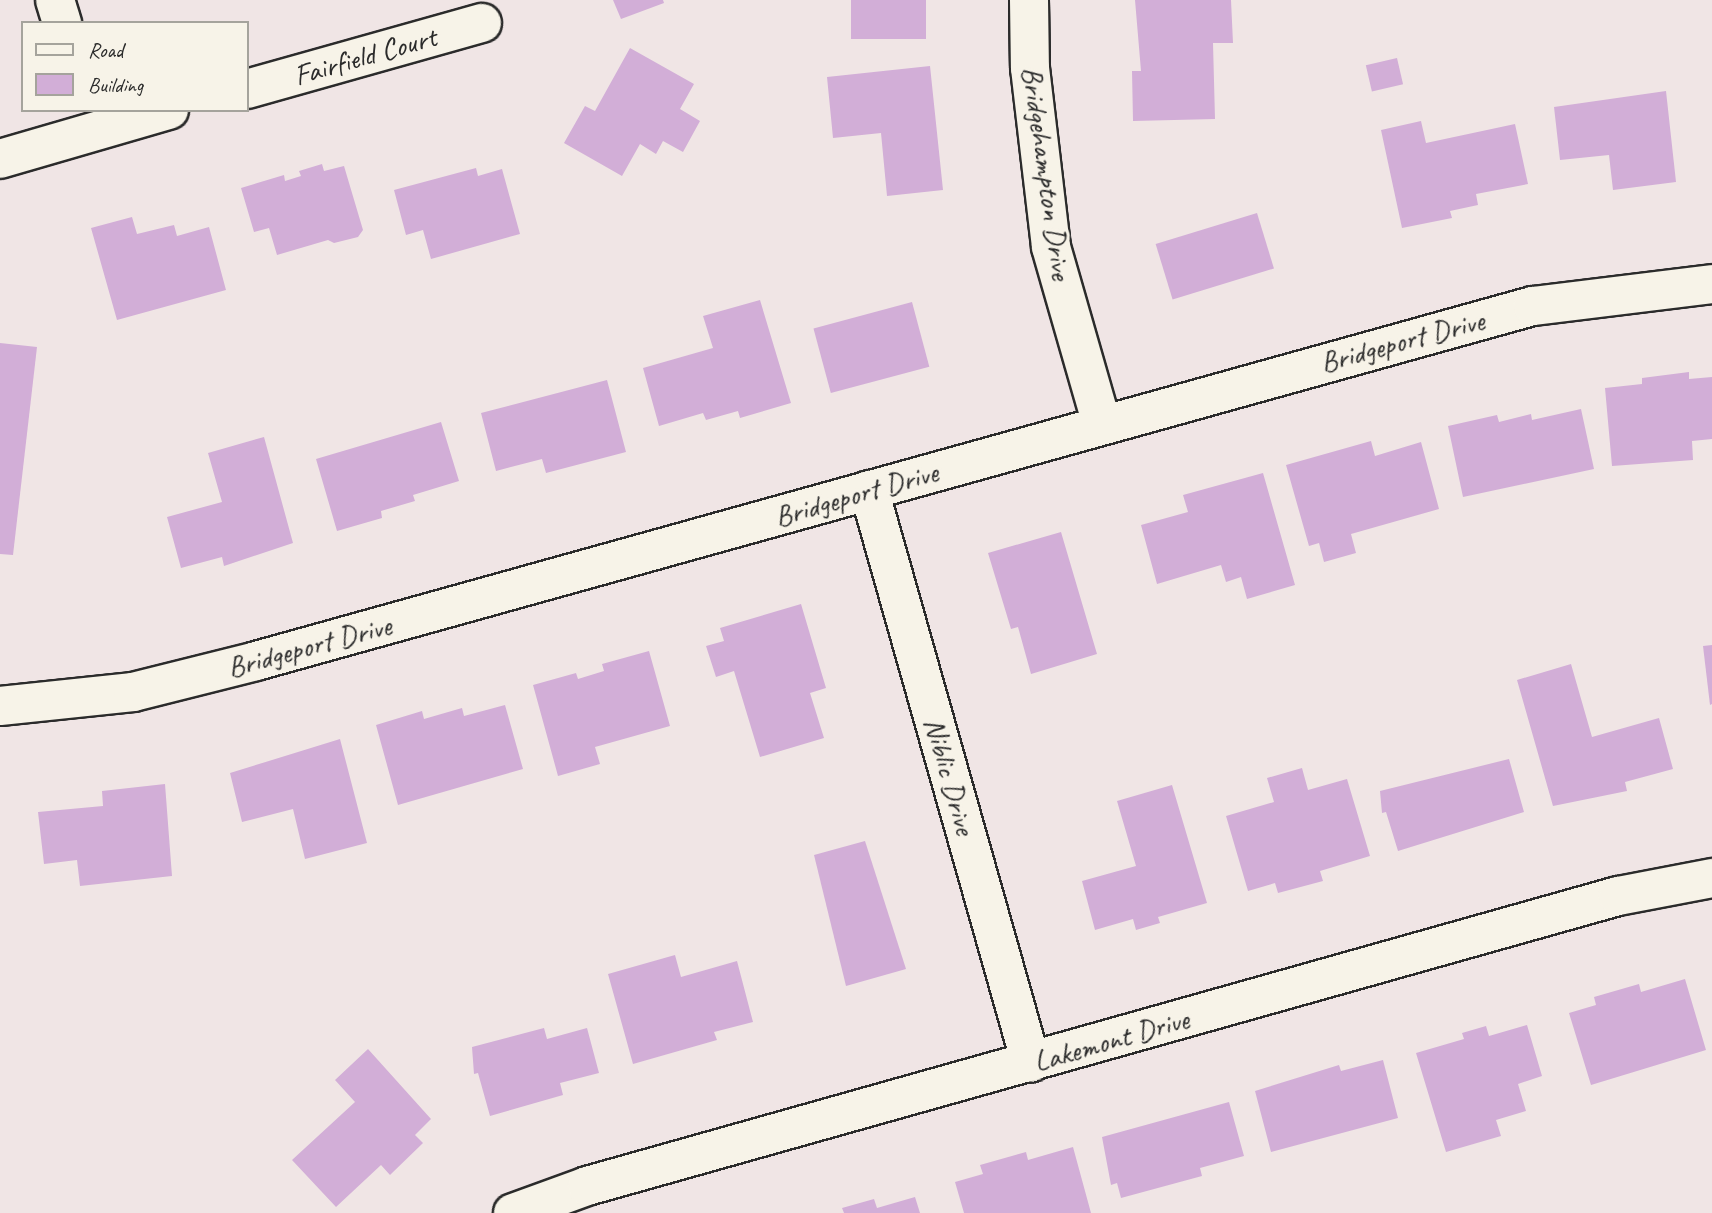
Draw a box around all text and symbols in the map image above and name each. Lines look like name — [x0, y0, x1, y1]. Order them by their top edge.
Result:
street label: Fairfield Court — [290, 19, 440, 93]
legend — [21, 21, 248, 112]
text: Road — [88, 37, 123, 63]
street label: Bridgehampton Drive — [1014, 64, 1080, 282]
text: Building — [88, 72, 143, 98]
street label: Bridgeport Drive — [1316, 302, 1488, 380]
street label: Bridgeport Drive — [770, 454, 942, 534]
street label: Bridgeport Drive — [223, 607, 395, 685]
street label: Niblic Drive — [916, 713, 984, 839]
street label: Lakemont Drive — [1029, 1001, 1193, 1079]

